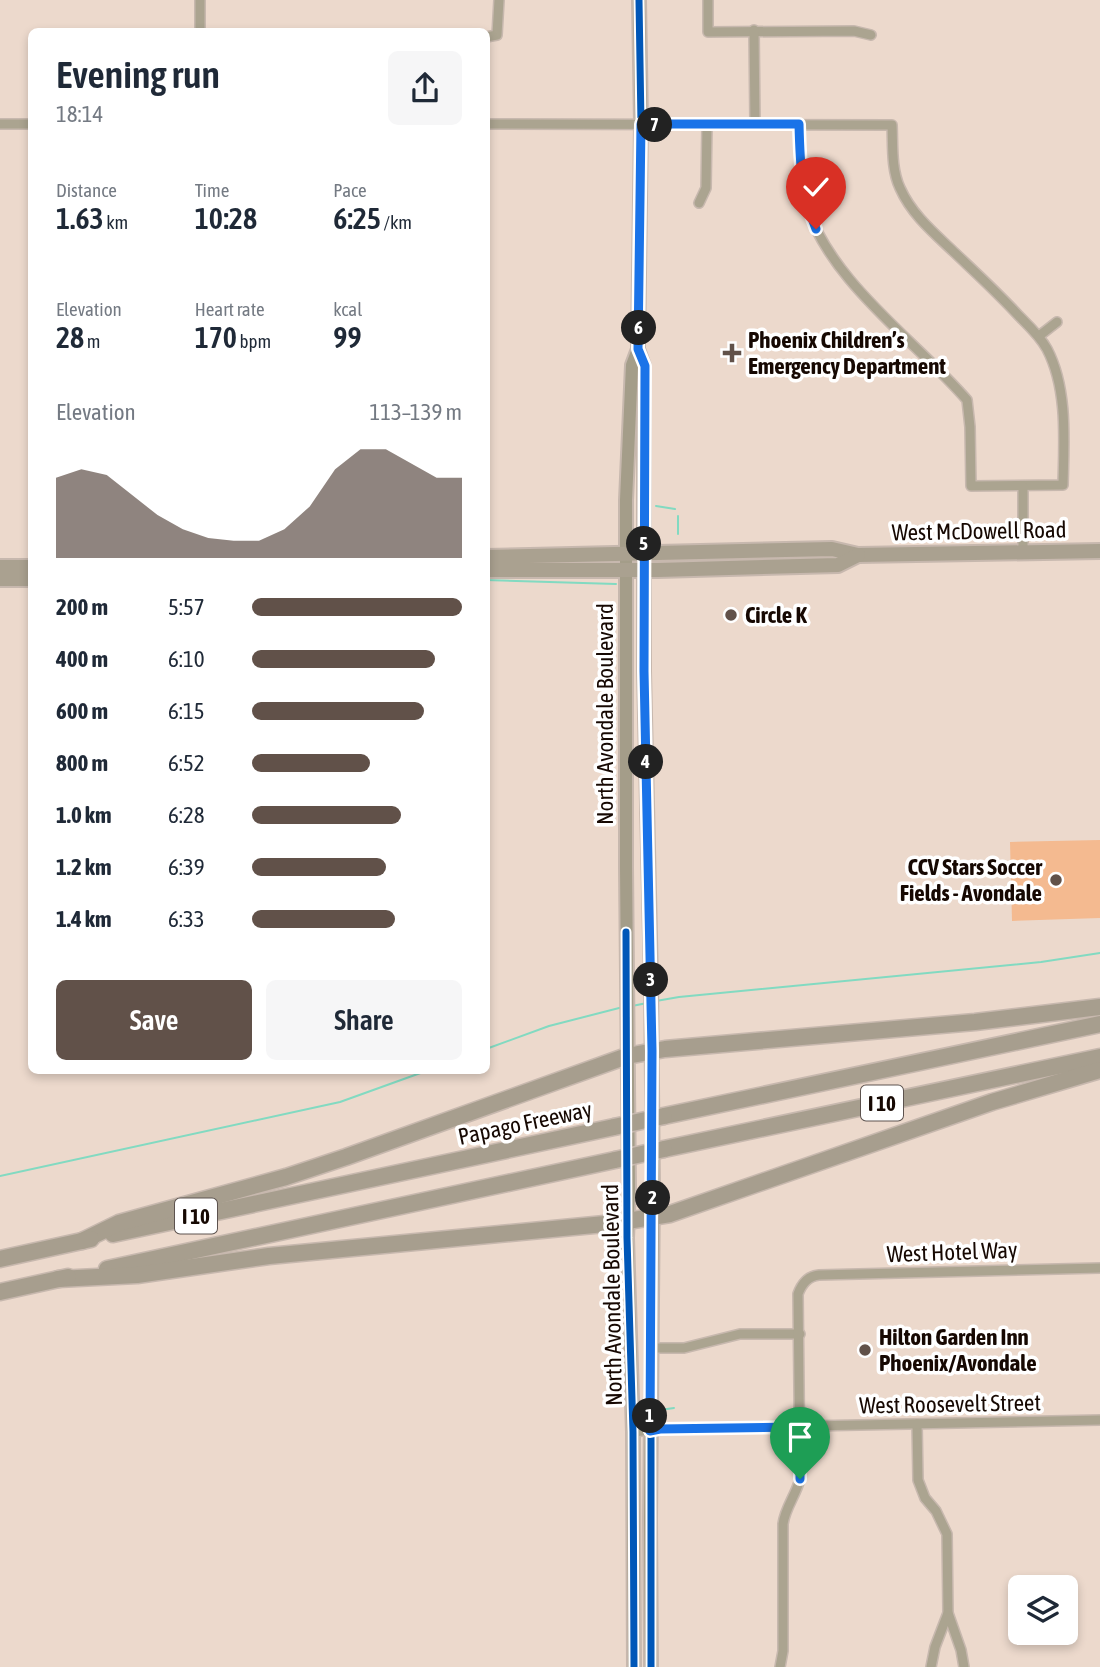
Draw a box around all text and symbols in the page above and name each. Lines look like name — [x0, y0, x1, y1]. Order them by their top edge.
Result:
button: share — [388, 51, 462, 125]
text: Evening run — [56, 53, 220, 96]
text: 18:14 — [56, 101, 103, 127]
pin: 7 — [638, 108, 672, 142]
text: 7 — [650, 113, 659, 135]
pin — [786, 157, 846, 229]
icon: check — [797, 168, 835, 206]
text: Distance — [56, 179, 117, 201]
text: Time — [195, 179, 229, 201]
text: Pace — [333, 179, 367, 201]
text: 1.63 — [56, 201, 104, 235]
text: 10:28 — [195, 201, 257, 235]
text: 6:25 — [333, 201, 381, 235]
text: km — [104, 211, 128, 233]
text: /km — [381, 211, 412, 233]
text: Elevation — [56, 298, 122, 320]
text: Heart rate — [195, 298, 265, 320]
text: kcal — [333, 298, 362, 320]
pin: 6 — [622, 310, 656, 346]
text: 6 — [634, 316, 643, 338]
text: 28 — [56, 320, 84, 354]
text: 170 — [195, 320, 237, 354]
text: 99 — [333, 320, 362, 354]
place label: Phoenix Children’s Emergency Department — [748, 327, 946, 379]
text: m — [84, 330, 101, 352]
text: bpm — [237, 330, 271, 352]
marker: Phoenix Children’s Emergency Department — [722, 343, 742, 363]
text: Elevation — [56, 399, 136, 425]
text: 113–139 m — [369, 399, 462, 425]
street label: West McDowell Road — [891, 516, 1067, 546]
pin: 5 — [626, 526, 662, 562]
text: 5 — [639, 532, 648, 554]
text: 200 m — [56, 594, 108, 620]
text: 5:57 — [168, 594, 205, 620]
place label: Circle K — [745, 602, 807, 628]
street label: North Avondale Boulevard — [592, 603, 618, 825]
marker: Circle K — [723, 607, 739, 623]
text: 400 m — [56, 646, 108, 672]
text: 6:10 — [168, 646, 205, 672]
text: 600 m — [56, 698, 108, 724]
text: 6:15 — [168, 698, 205, 724]
pin: 4 — [628, 744, 664, 780]
text: 800 m — [56, 750, 108, 776]
text: 6:52 — [168, 750, 205, 776]
text: 4 — [641, 750, 650, 772]
text: 1.0 km — [56, 802, 112, 828]
text: 6:28 — [168, 802, 205, 828]
text: 1.2 km — [56, 854, 112, 880]
text: 6:39 — [168, 854, 205, 880]
place label: CCV Stars Soccer Fields - Avondale — [900, 854, 1043, 906]
marker: CCV Stars Soccer Fields - Avondale — [1048, 872, 1064, 888]
text: 1.4 km — [56, 906, 112, 932]
text: 6:33 — [168, 906, 205, 932]
pin: 3 — [634, 962, 668, 998]
text: 3 — [646, 968, 655, 990]
button: Save — [56, 980, 252, 1060]
button: Share — [266, 980, 462, 1060]
road number: I 10 — [861, 1086, 903, 1120]
street label: Papago Freeway — [456, 1096, 594, 1150]
pin: 2 — [636, 1180, 670, 1216]
street label: North Avondale Boulevard — [597, 1184, 627, 1406]
text: 2 — [648, 1186, 657, 1208]
road number: I 10 — [175, 1198, 217, 1234]
street label: West Hotel Way — [886, 1237, 1018, 1267]
place label: Hilton Garden Inn Phoenix/Avondale — [879, 1324, 1037, 1376]
marker: Hilton Garden Inn Phoenix/Avondale — [857, 1342, 873, 1358]
street label: West Roosevelt Street — [859, 1389, 1041, 1419]
pin: 1 — [632, 1398, 668, 1434]
text: 1 — [645, 1404, 654, 1426]
pin — [770, 1407, 830, 1479]
icon: arrive — [781, 1418, 819, 1456]
map controls — [1008, 1575, 1078, 1645]
button: layers — [1008, 1575, 1078, 1645]

